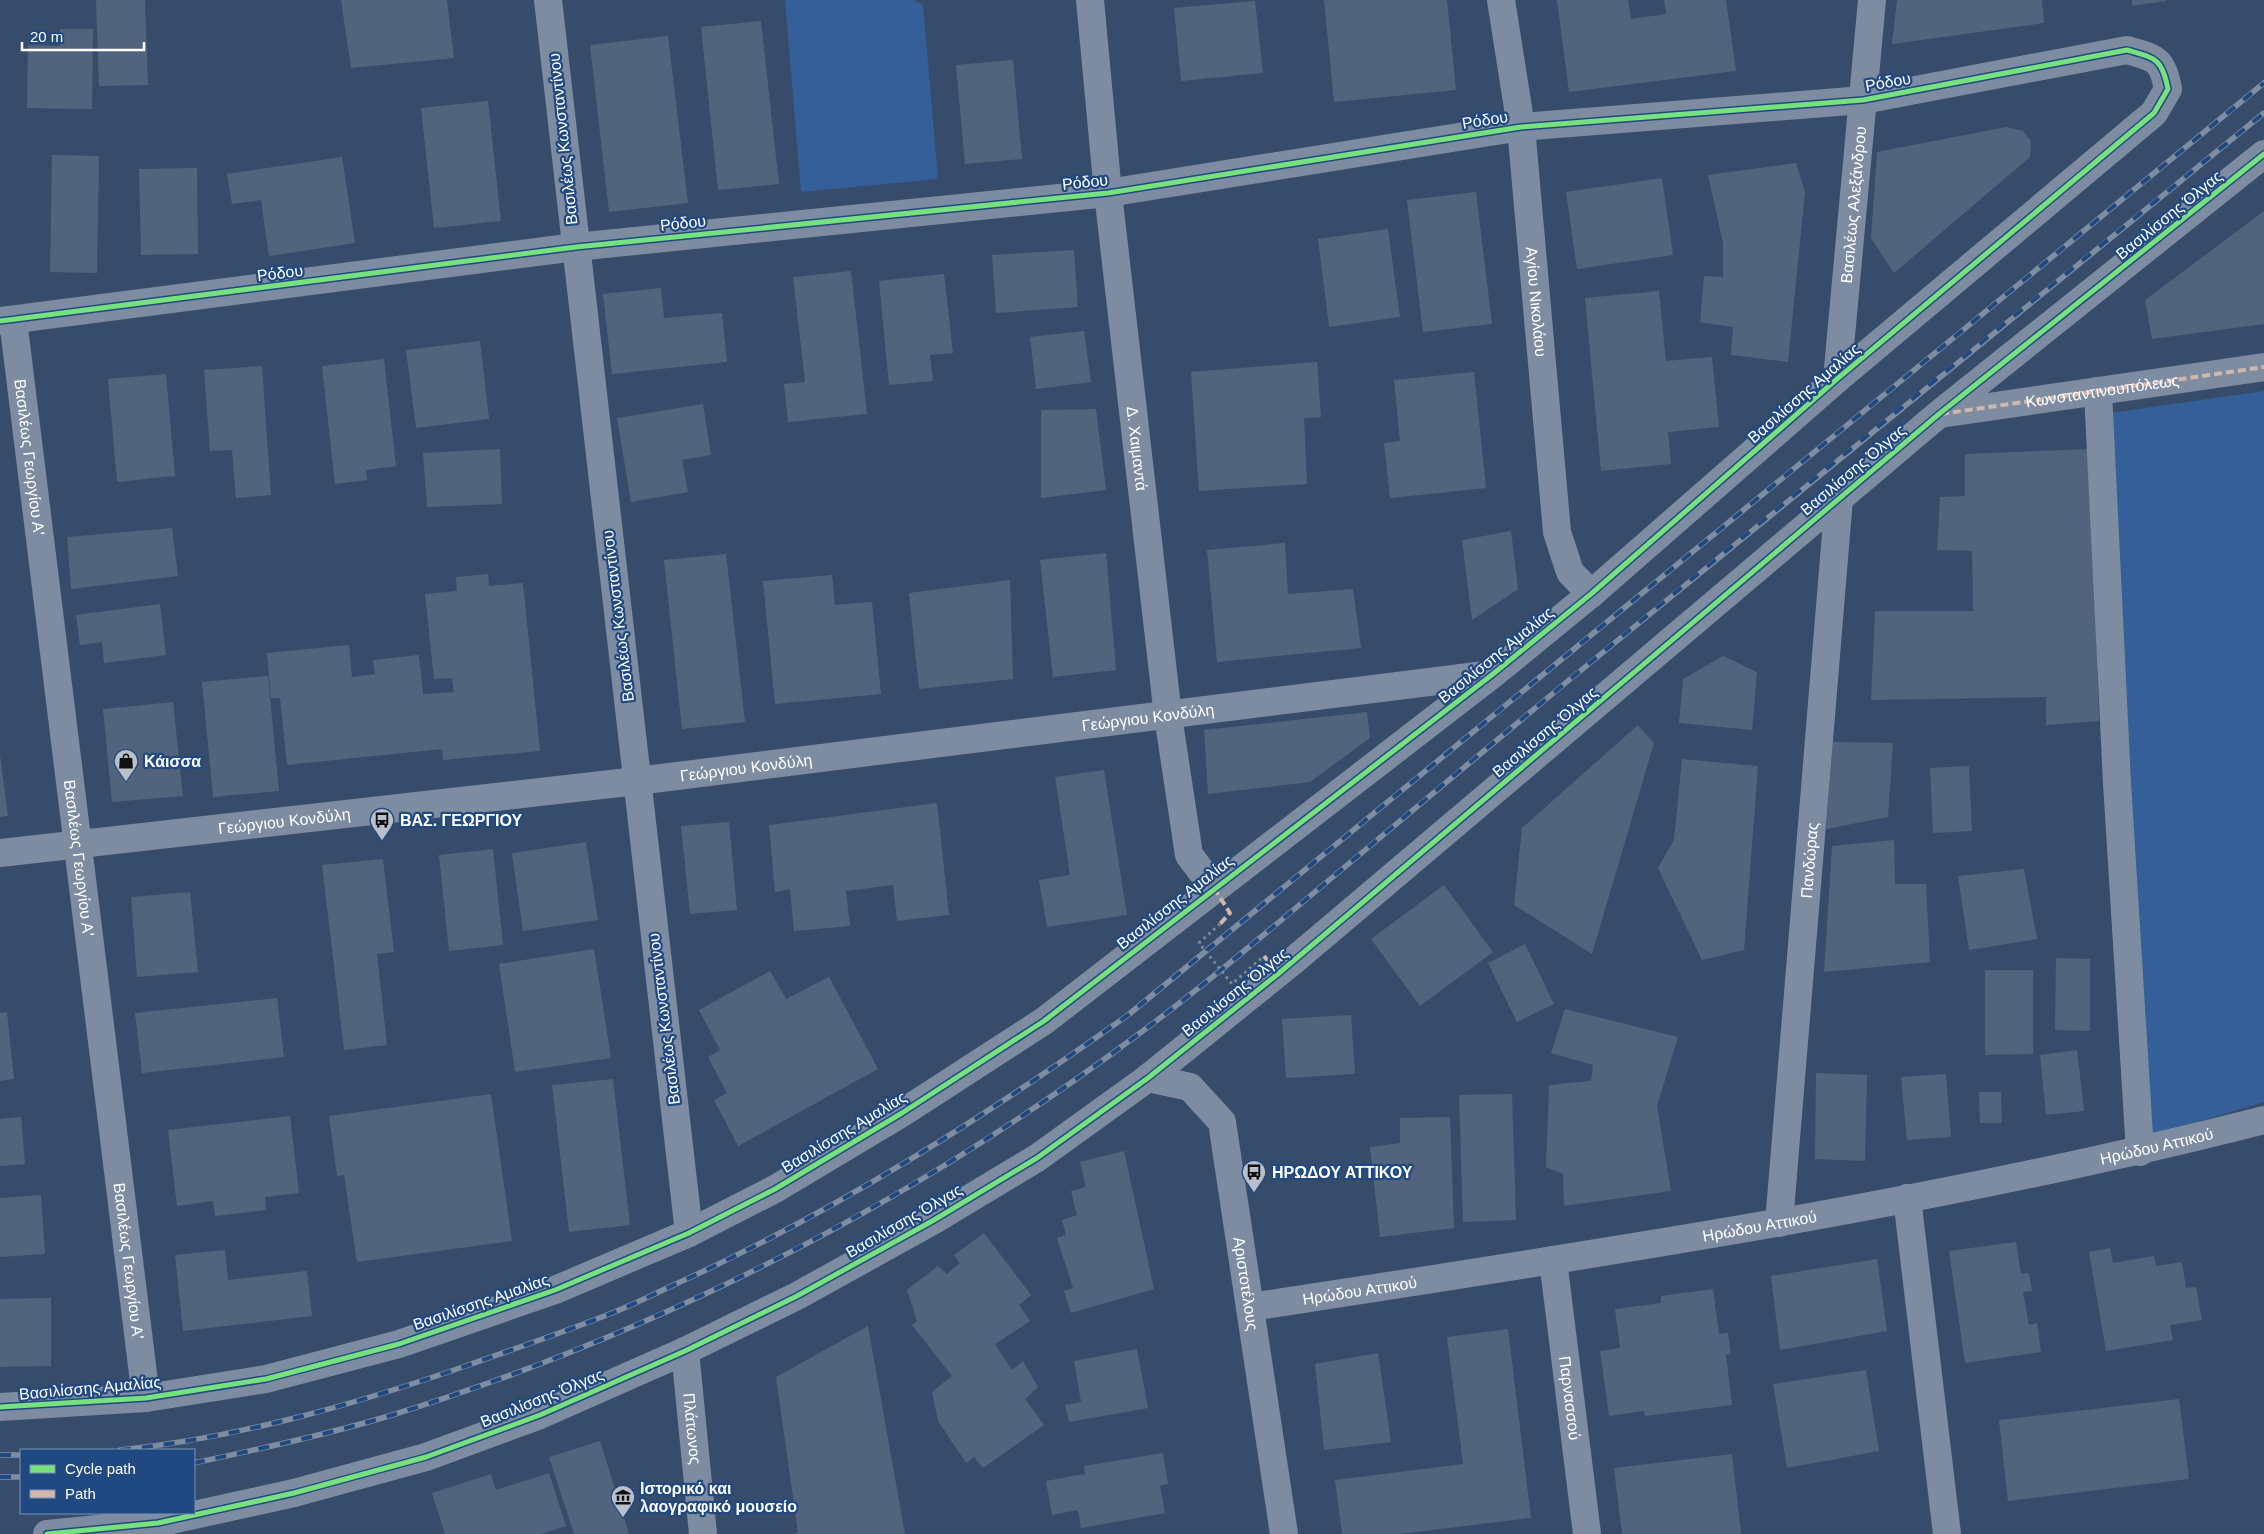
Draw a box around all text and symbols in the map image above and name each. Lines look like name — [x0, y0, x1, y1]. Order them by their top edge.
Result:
scale bar — [22, 20, 145, 52]
text: 20 m — [30, 28, 63, 45]
street label: Βασιλέως Κωνσταντίνου — [546, 52, 580, 226]
street label: Ρόδου — [1864, 70, 1912, 94]
street label: Ρόδου — [1461, 108, 1509, 132]
street label: Βασιλέως Αλεξάνδρου — [1837, 125, 1869, 284]
street label: Βασιλίσσης Όλγας — [2113, 167, 2226, 263]
street label: Ρόδου — [1061, 171, 1109, 193]
street label: Ρόδου — [659, 212, 707, 234]
street label: Αγίου Νικολάου — [1523, 246, 1550, 357]
street label: Ρόδου — [256, 262, 304, 284]
street label: Βασιλίσσης Αμαλίας — [1745, 340, 1864, 446]
street label: Κωνσταντινουπόλεως — [2025, 371, 2180, 410]
street label: Βασιλέως Γεωργίου Α' — [12, 378, 48, 536]
street label: Δ. Χαιμαντά — [1124, 405, 1151, 492]
street label: Βασιλίσσης Όλγας — [1797, 421, 1909, 519]
street label: Βασιλέως Κωνσταντίνου — [599, 529, 637, 703]
street label: Βασιλίσσης Αμαλίας — [1435, 603, 1557, 706]
street label: Βασιλίσσης Όλγας — [1489, 683, 1601, 781]
street label: Γεώργιου Κονδύλη — [1081, 700, 1215, 734]
shop icon: Κάισσα — [113, 748, 139, 782]
street label: Γεώργιου Κονδύλη — [679, 751, 813, 784]
place label: Κάισσα — [144, 753, 201, 770]
street label: Βασιλέως Γεωργίου Α' — [61, 779, 97, 937]
street label: Γεώργιου Κονδύλη — [217, 805, 351, 837]
bus stop icon: ΒΑΣ. ΓΕΩΡΓΙΟΥ — [369, 807, 395, 841]
place label: ΒΑΣ. ΓΕΩΡΓΙΟΥ — [400, 812, 522, 829]
street label: Πανδώρας — [1797, 821, 1821, 899]
street label: Βασιλίσσης Αμαλίας — [1114, 851, 1237, 953]
street label: Βασιλέως Κωνσταντίνου — [645, 932, 683, 1106]
street label: Βασιλίσσης Όλγας — [1179, 944, 1292, 1040]
street label: Βασιλίσσης Αμαλίας — [779, 1088, 910, 1176]
street label: Ηρώδου Αττικού — [2098, 1125, 2215, 1167]
bus stop icon: ΗΡΩΔΟΥ ΑΤΤΙΚΟΥ — [1241, 1159, 1267, 1193]
place label: ΗΡΩΔΟΥ ΑΤΤΙΚΟΥ — [1272, 1164, 1413, 1181]
street label: Βασιλίσσης Όλγας — [843, 1181, 965, 1261]
street label: Βασιλέως Γεωργίου Α' — [111, 1182, 147, 1340]
street label: Ηρώδου Αττικού — [1701, 1207, 1818, 1244]
street label: Αριστοτέλους — [1231, 1236, 1262, 1332]
street label: Βασιλίσσης Αμαλίας — [411, 1271, 551, 1333]
street label: Ηρώδου Αττικού — [1301, 1273, 1418, 1308]
street label: Παρνασσού — [1556, 1355, 1584, 1441]
street label: Βασιλίσσης Όλγας — [478, 1365, 606, 1430]
street label: Βασιλίσσης Αμαλίας — [18, 1373, 162, 1403]
street label: Πλάτωνος — [681, 1392, 705, 1465]
legend — [20, 1449, 195, 1514]
text: Cycle path — [65, 1460, 136, 1477]
place label: Ιστορικό και λαογραφικό μουσείο — [640, 1480, 797, 1515]
museum icon: Ιστορικό και λαογραφικό μουσείο — [610, 1484, 636, 1518]
text: Path — [65, 1485, 96, 1502]

